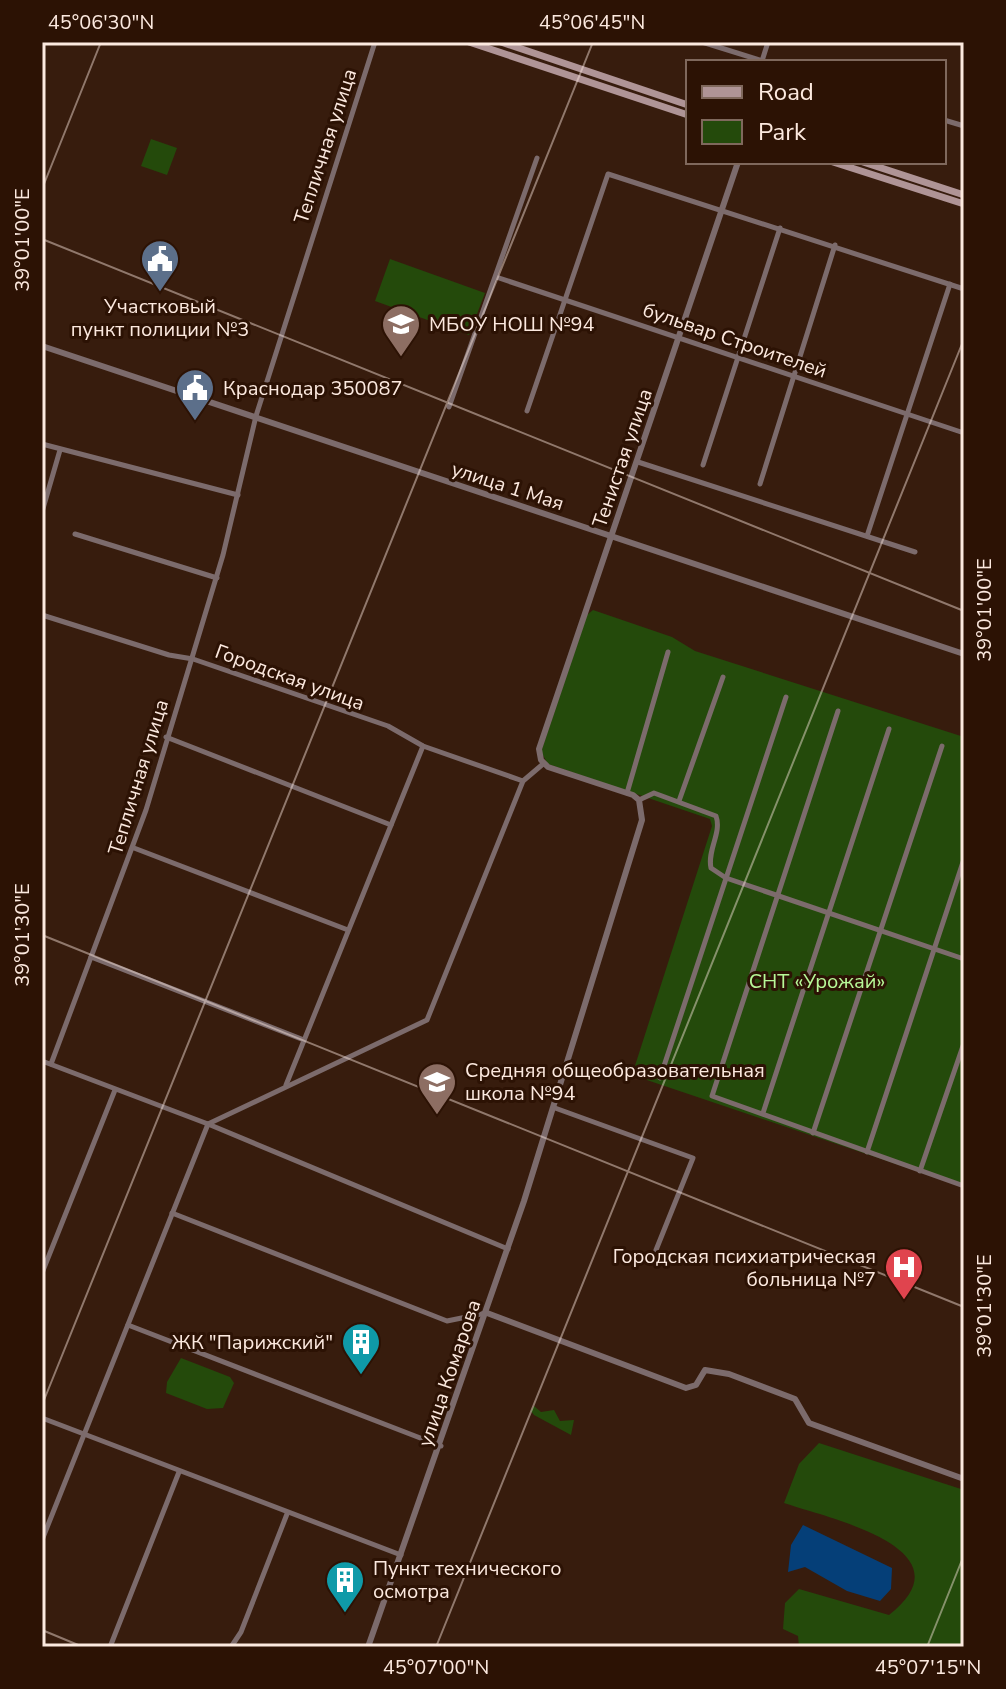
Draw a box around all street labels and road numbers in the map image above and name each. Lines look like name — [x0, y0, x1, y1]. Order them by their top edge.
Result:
street label: Тепличная улица — [288, 65, 363, 227]
street label: бульвар Строителей — [639, 296, 830, 385]
street label: Тенистая улица — [586, 385, 659, 531]
street label: улица 1 Мая — [448, 456, 568, 517]
street label: Городская улица — [211, 638, 368, 717]
street label: Тепличная улица — [102, 696, 175, 858]
street label: улица Комарова — [412, 1296, 487, 1450]

